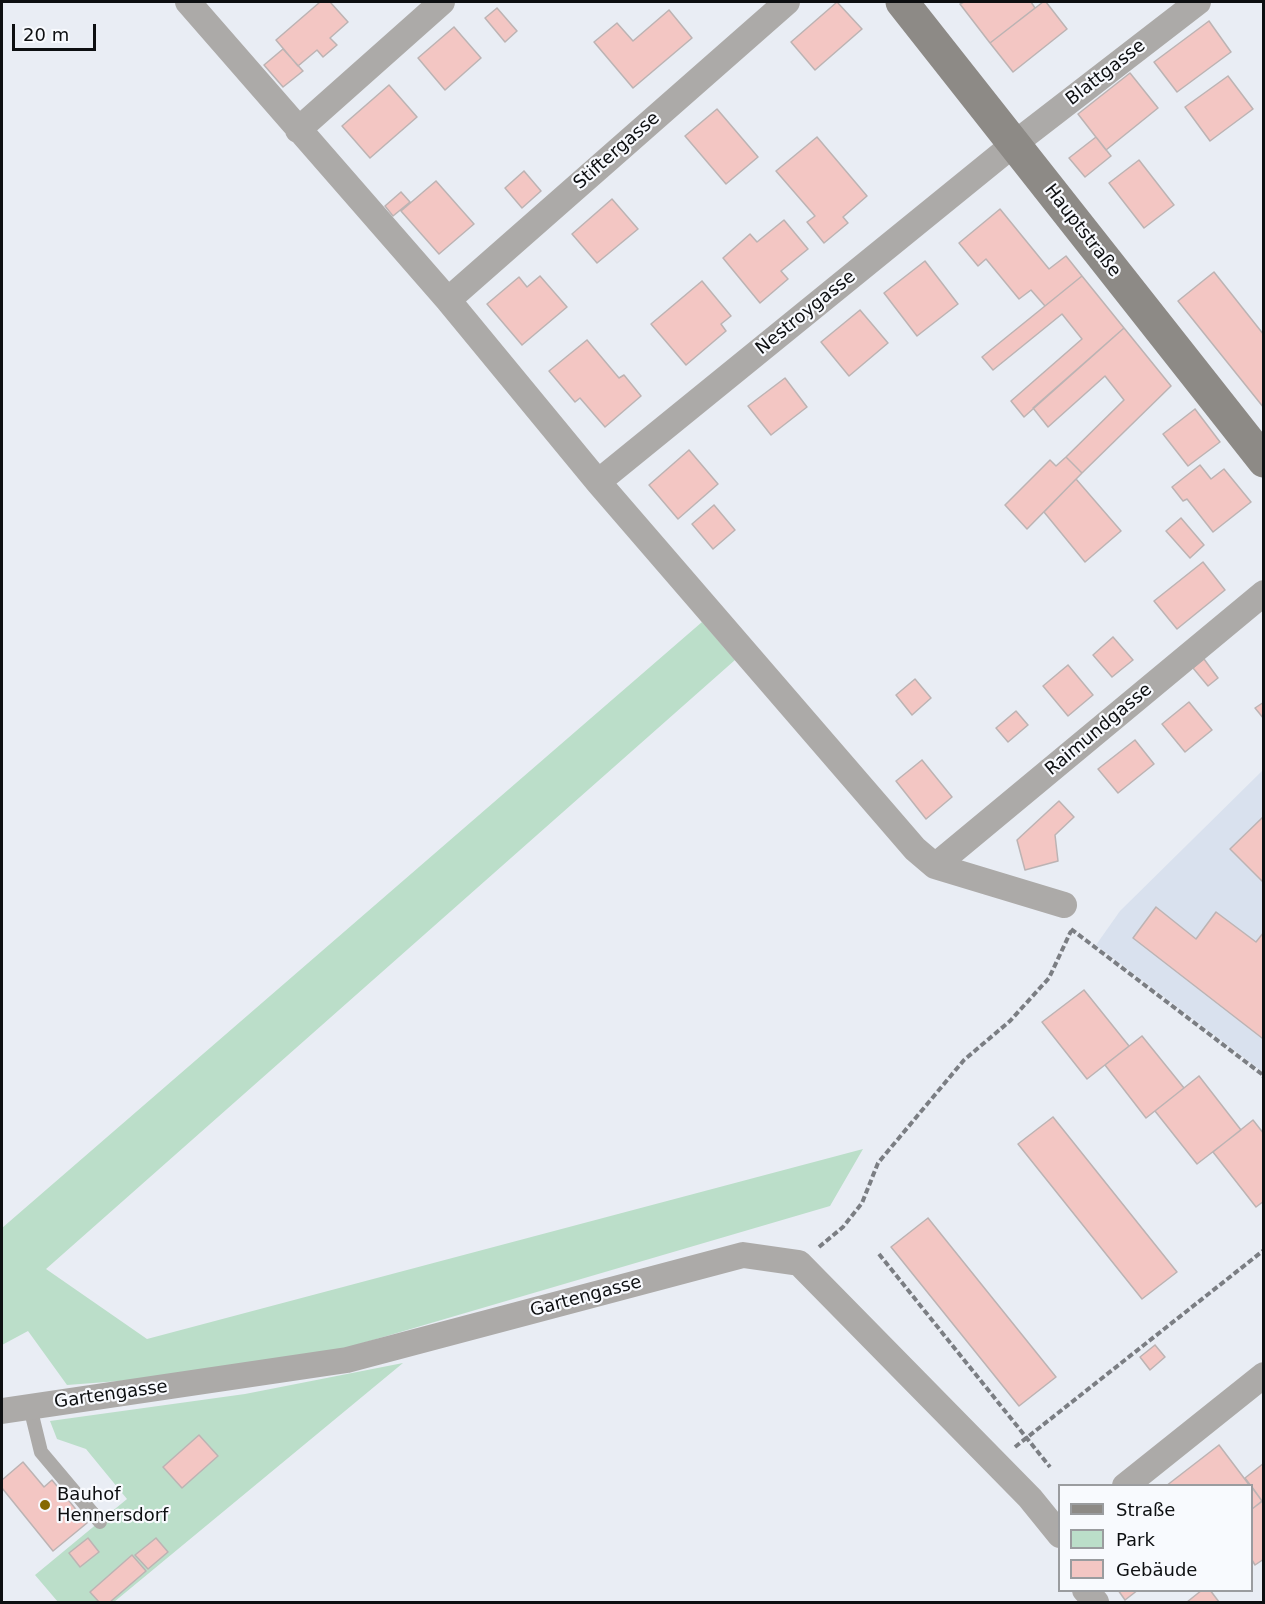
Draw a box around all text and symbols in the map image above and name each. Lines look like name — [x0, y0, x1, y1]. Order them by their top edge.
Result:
scale bar — [15, 12, 99, 50]
text: 20 m — [23, 24, 69, 45]
street label: Blattgasse — [1062, 35, 1150, 111]
street label: Stiftergasse — [570, 108, 664, 194]
street label: Hauptstraße — [1039, 180, 1125, 282]
street label: Nestroygasse — [752, 266, 860, 360]
street label: Raimundgasse — [1041, 679, 1157, 781]
street label: Gartengasse — [528, 1272, 644, 1322]
street label: Gartengasse — [53, 1376, 169, 1414]
place label: Bauhof Hennersdorf — [57, 1484, 168, 1526]
legend — [1058, 1484, 1253, 1592]
marker: Bauhof Hennersdorf — [38, 1498, 52, 1512]
text: Straße — [1116, 1499, 1175, 1520]
text: Park — [1116, 1529, 1155, 1550]
text: Gebäude — [1116, 1559, 1197, 1580]

